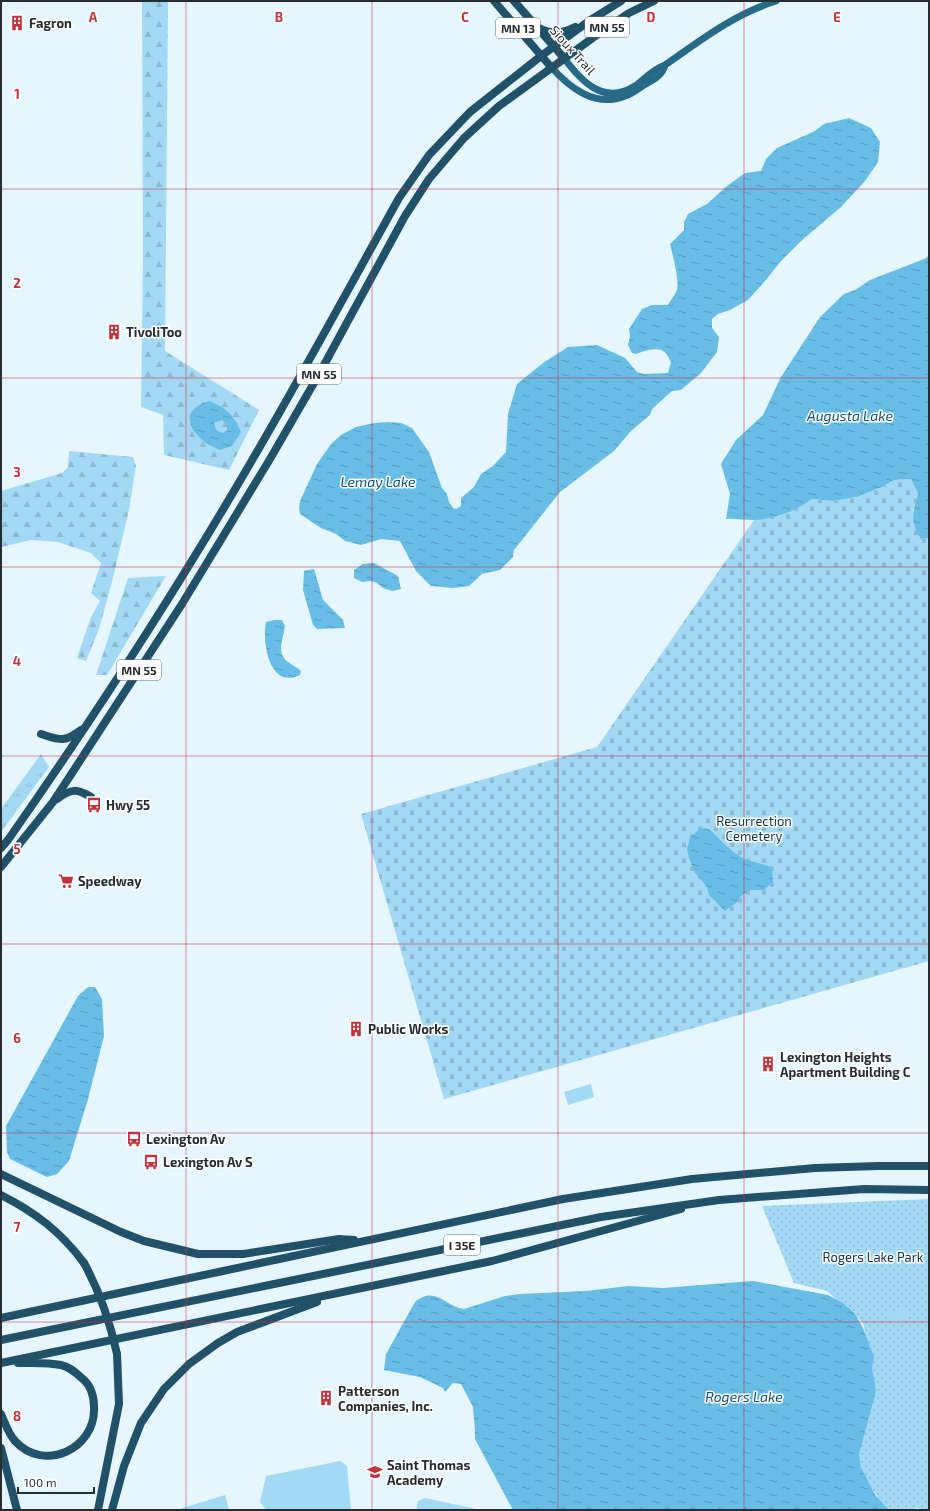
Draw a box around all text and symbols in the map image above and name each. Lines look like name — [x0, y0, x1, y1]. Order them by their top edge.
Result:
text: A — [89, 9, 98, 25]
text: B — [275, 9, 283, 25]
text: C — [461, 9, 469, 25]
text: D — [647, 9, 656, 25]
text: E — [833, 9, 841, 25]
building icon: Fagron — [8, 14, 26, 32]
place label: Fagron — [29, 15, 72, 31]
road number: MN 55 — [585, 17, 629, 37]
road number: MN 13 — [496, 18, 540, 38]
street label: Sioux Trail — [547, 22, 599, 78]
text: 1 — [14, 86, 20, 102]
text: 2 — [13, 275, 21, 291]
building icon: TivoliToo — [105, 323, 123, 341]
place label: TivoliToo — [126, 324, 182, 340]
road number: MN 55 — [297, 364, 341, 384]
water label: Augusta Lake — [806, 407, 893, 424]
text: 3 — [13, 464, 21, 480]
water label: Lemay Lake — [340, 473, 416, 490]
text: 4 — [13, 653, 21, 669]
road number: MN 55 — [117, 660, 161, 680]
bus stop icon: Hwy 55 — [85, 796, 103, 814]
place label: Hwy 55 — [106, 797, 150, 813]
park label: Resurrection Cemetery — [716, 813, 792, 844]
text: 5 — [13, 841, 21, 857]
supermarket icon: Speedway — [57, 872, 75, 890]
place label: Speedway — [78, 873, 142, 889]
building icon: Public Works — [347, 1020, 365, 1038]
place label: Public Works — [368, 1021, 449, 1037]
text: 6 — [13, 1030, 21, 1046]
place label: Lexington Heights Apartment Building C — [780, 1049, 911, 1080]
building icon: Lexington Heights Apartment Building C — [759, 1055, 777, 1073]
bus stop icon: Lexington Av — [125, 1130, 143, 1148]
place label: Lexington Av — [146, 1131, 226, 1147]
bus stop icon: Lexington Av S — [142, 1153, 160, 1171]
place label: Lexington Av S — [163, 1154, 253, 1170]
text: 7 — [14, 1219, 21, 1235]
road number: I 35E — [444, 1235, 480, 1255]
park label: Rogers Lake Park — [823, 1249, 924, 1265]
place label: Patterson Companies, Inc. — [338, 1383, 433, 1414]
water label: Rogers Lake — [705, 1388, 783, 1405]
building icon: Patterson Companies, Inc. — [317, 1389, 335, 1407]
text: 8 — [13, 1408, 21, 1424]
place label: Saint Thomas Academy — [387, 1457, 470, 1488]
school or university icon: Saint Thomas Academy — [366, 1463, 384, 1481]
scale bar — [18, 1469, 94, 1495]
text: 100 m — [24, 1475, 56, 1489]

